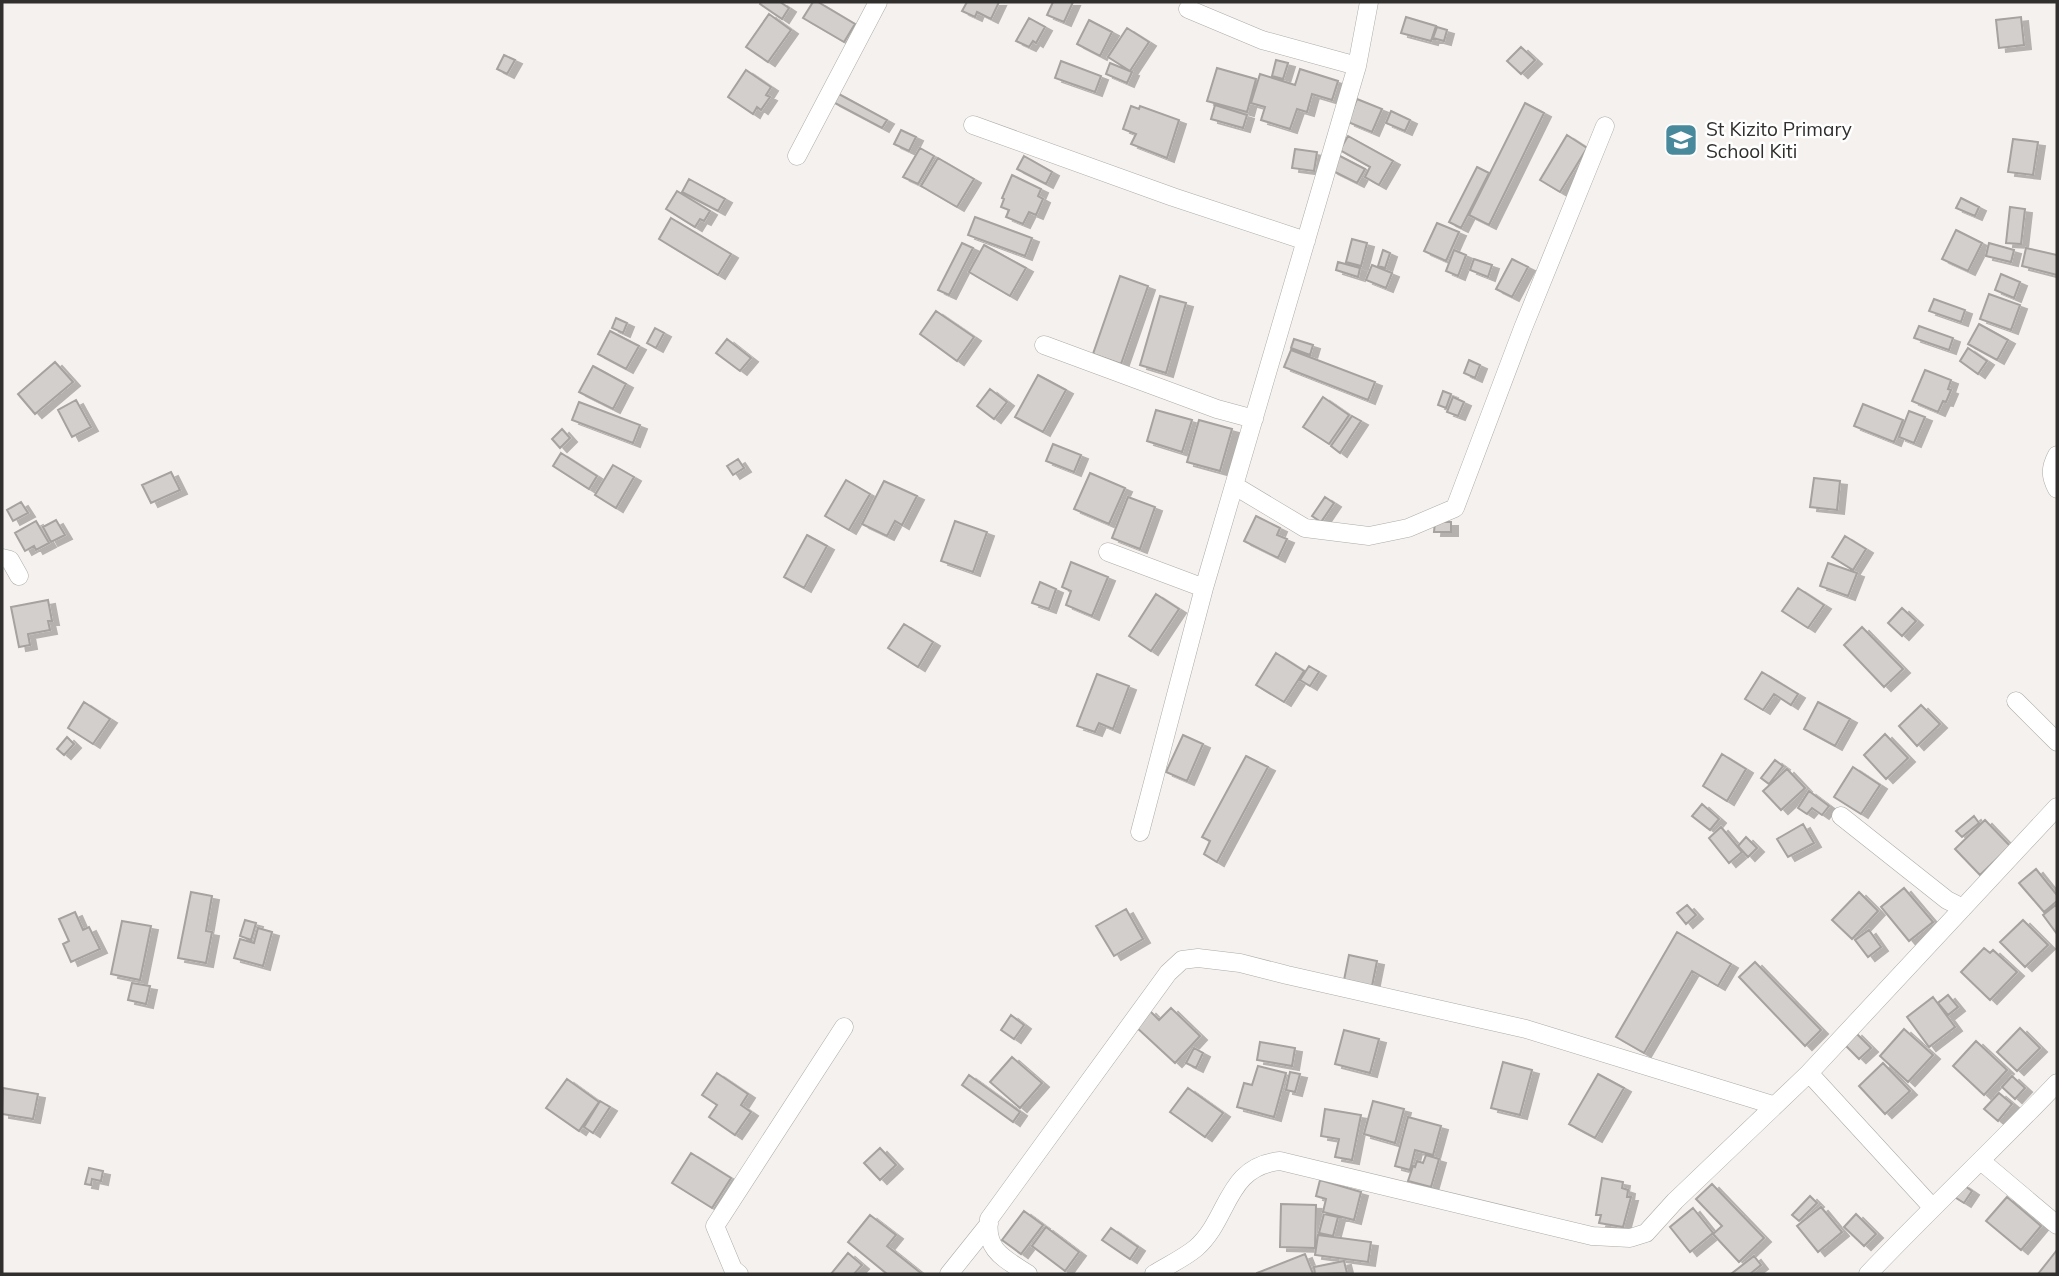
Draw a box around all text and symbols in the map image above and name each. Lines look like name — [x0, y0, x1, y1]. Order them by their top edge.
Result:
place label: St Kizito Primary School Kiti — [1706, 117, 1852, 163]
school or university icon: St Kizito Primary School Kiti — [1662, 121, 1700, 159]

